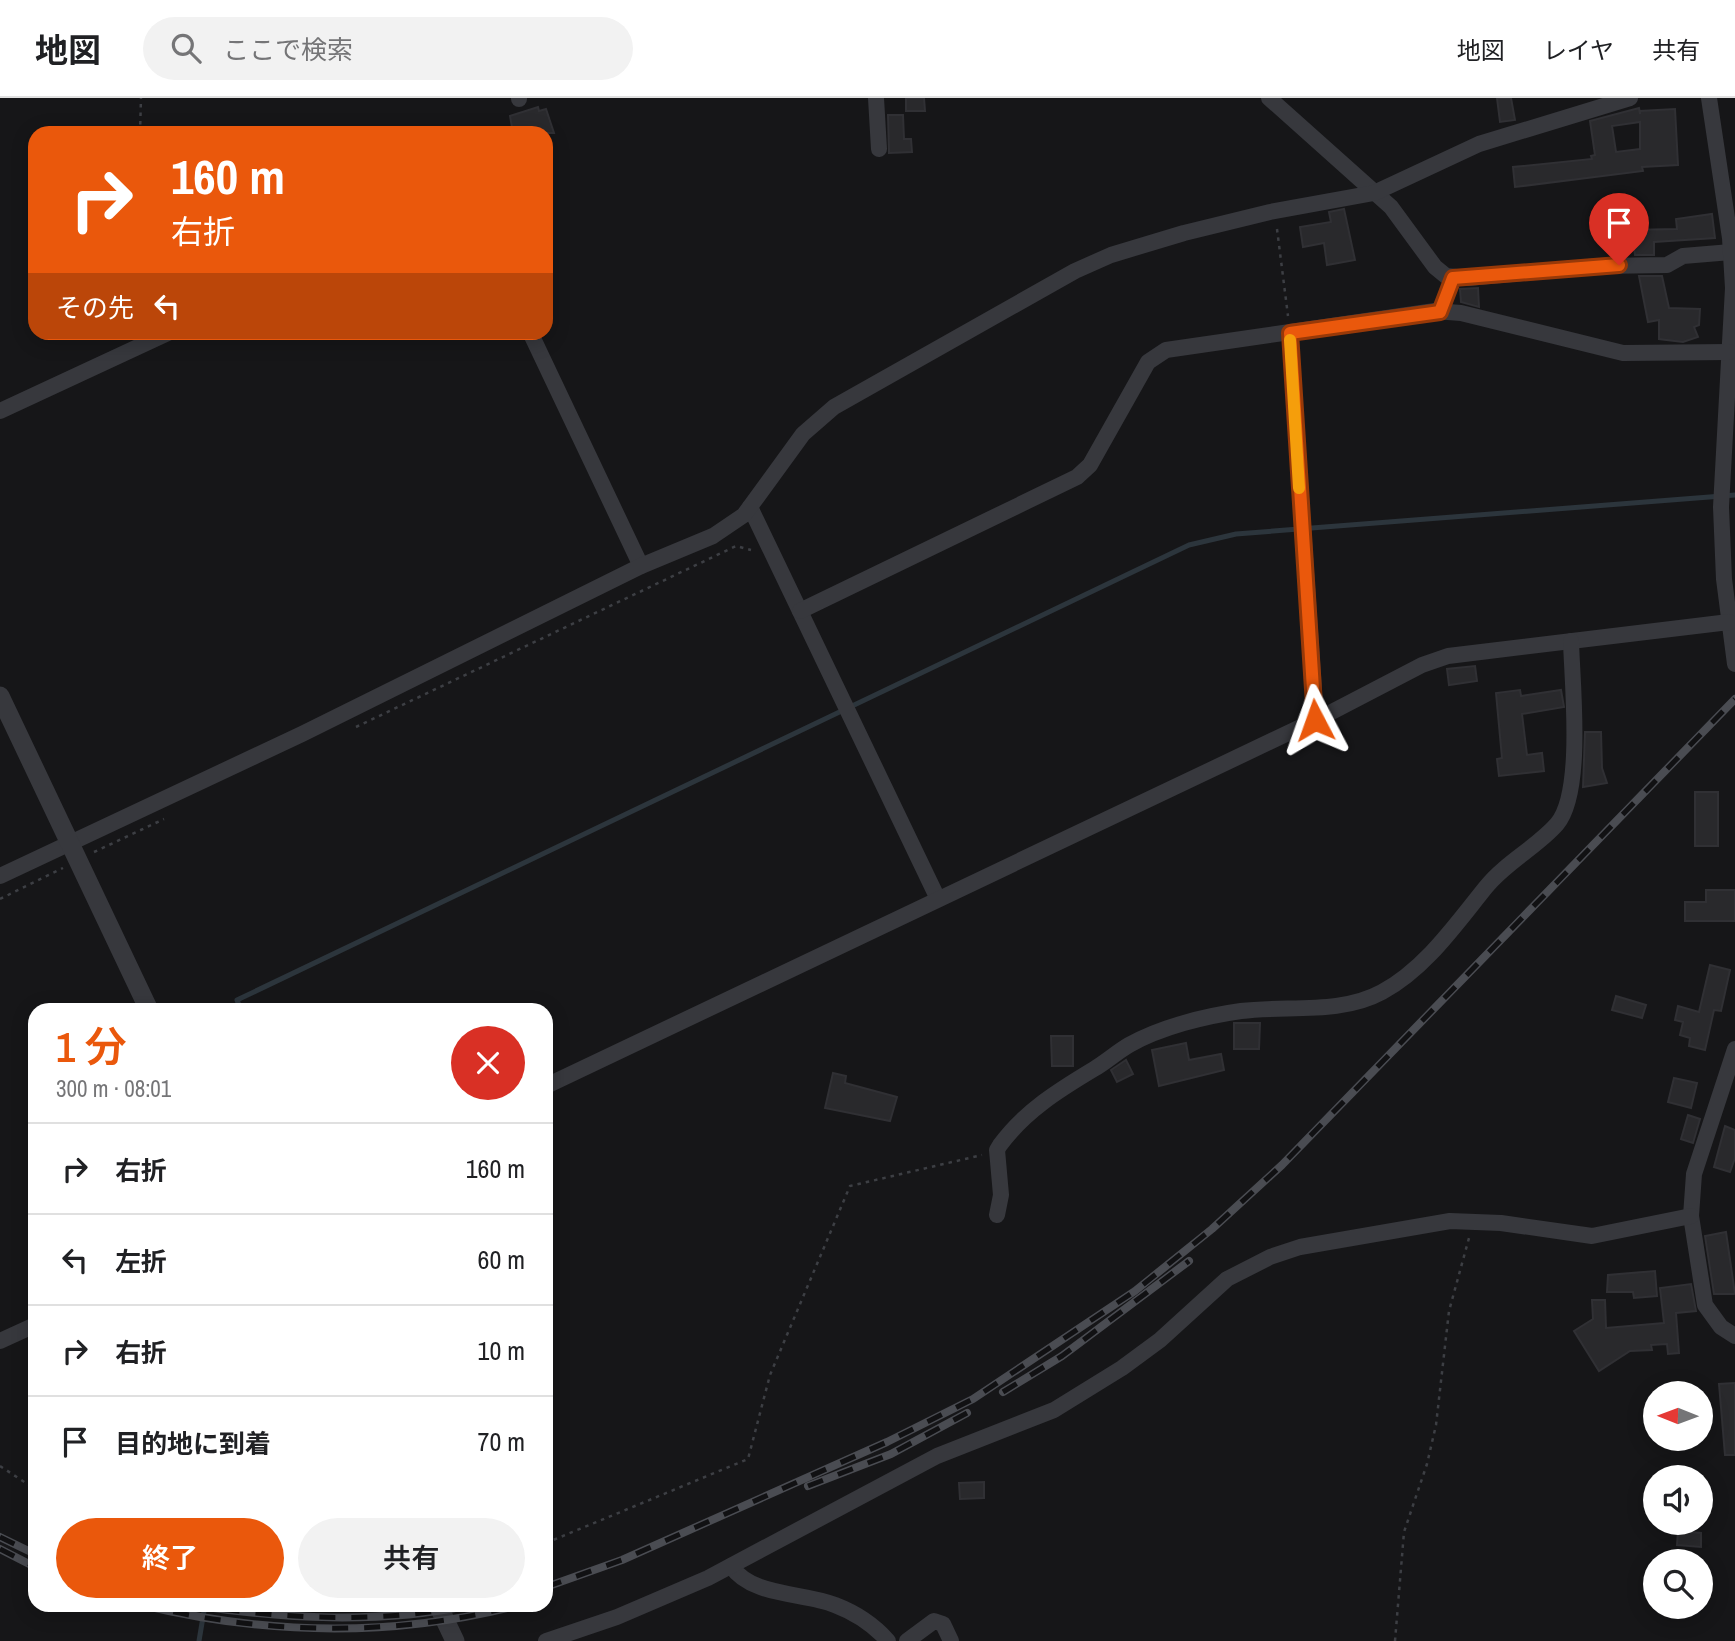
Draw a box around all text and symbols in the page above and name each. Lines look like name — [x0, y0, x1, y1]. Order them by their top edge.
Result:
search box — [143, 17, 633, 80]
text: 地図 — [35, 28, 101, 72]
icon: search — [167, 29, 205, 67]
text: ここで検索 — [223, 32, 353, 67]
text: 地図 — [1457, 34, 1505, 66]
text: レイヤ — [1543, 34, 1614, 66]
text: 共有 — [1652, 34, 1700, 66]
text: 160 m — [171, 143, 285, 209]
icon: right — [56, 154, 147, 245]
pin — [1589, 193, 1649, 265]
icon: arrive — [1600, 204, 1638, 242]
text: 右折 — [171, 210, 235, 253]
icon: left — [148, 287, 186, 325]
text: その先 — [56, 290, 134, 325]
position arrow — [1278, 683, 1352, 757]
text: 1 分 — [56, 1019, 127, 1075]
button: close — [451, 1026, 525, 1100]
text: 300 m · 08:01 — [56, 1073, 171, 1104]
icon: right — [56, 1150, 94, 1188]
text: 160 m — [466, 1151, 525, 1186]
text: 右折 — [115, 1153, 167, 1188]
icon: left — [56, 1241, 94, 1279]
text: 60 m — [478, 1242, 525, 1277]
text: 左折 — [115, 1244, 167, 1279]
icon: right — [56, 1332, 94, 1370]
text: 10 m — [478, 1333, 525, 1368]
text: 右折 — [115, 1335, 167, 1370]
north arrow — [1643, 1381, 1713, 1451]
map controls — [1643, 1381, 1713, 1619]
icon: arrive — [56, 1423, 94, 1461]
text: 70 m — [478, 1424, 525, 1459]
text: 目的地に到着 — [115, 1426, 271, 1461]
button: sound — [1643, 1465, 1713, 1535]
button: 終了 — [56, 1518, 284, 1598]
button: 共有 — [298, 1518, 525, 1598]
button: search — [1643, 1549, 1713, 1619]

